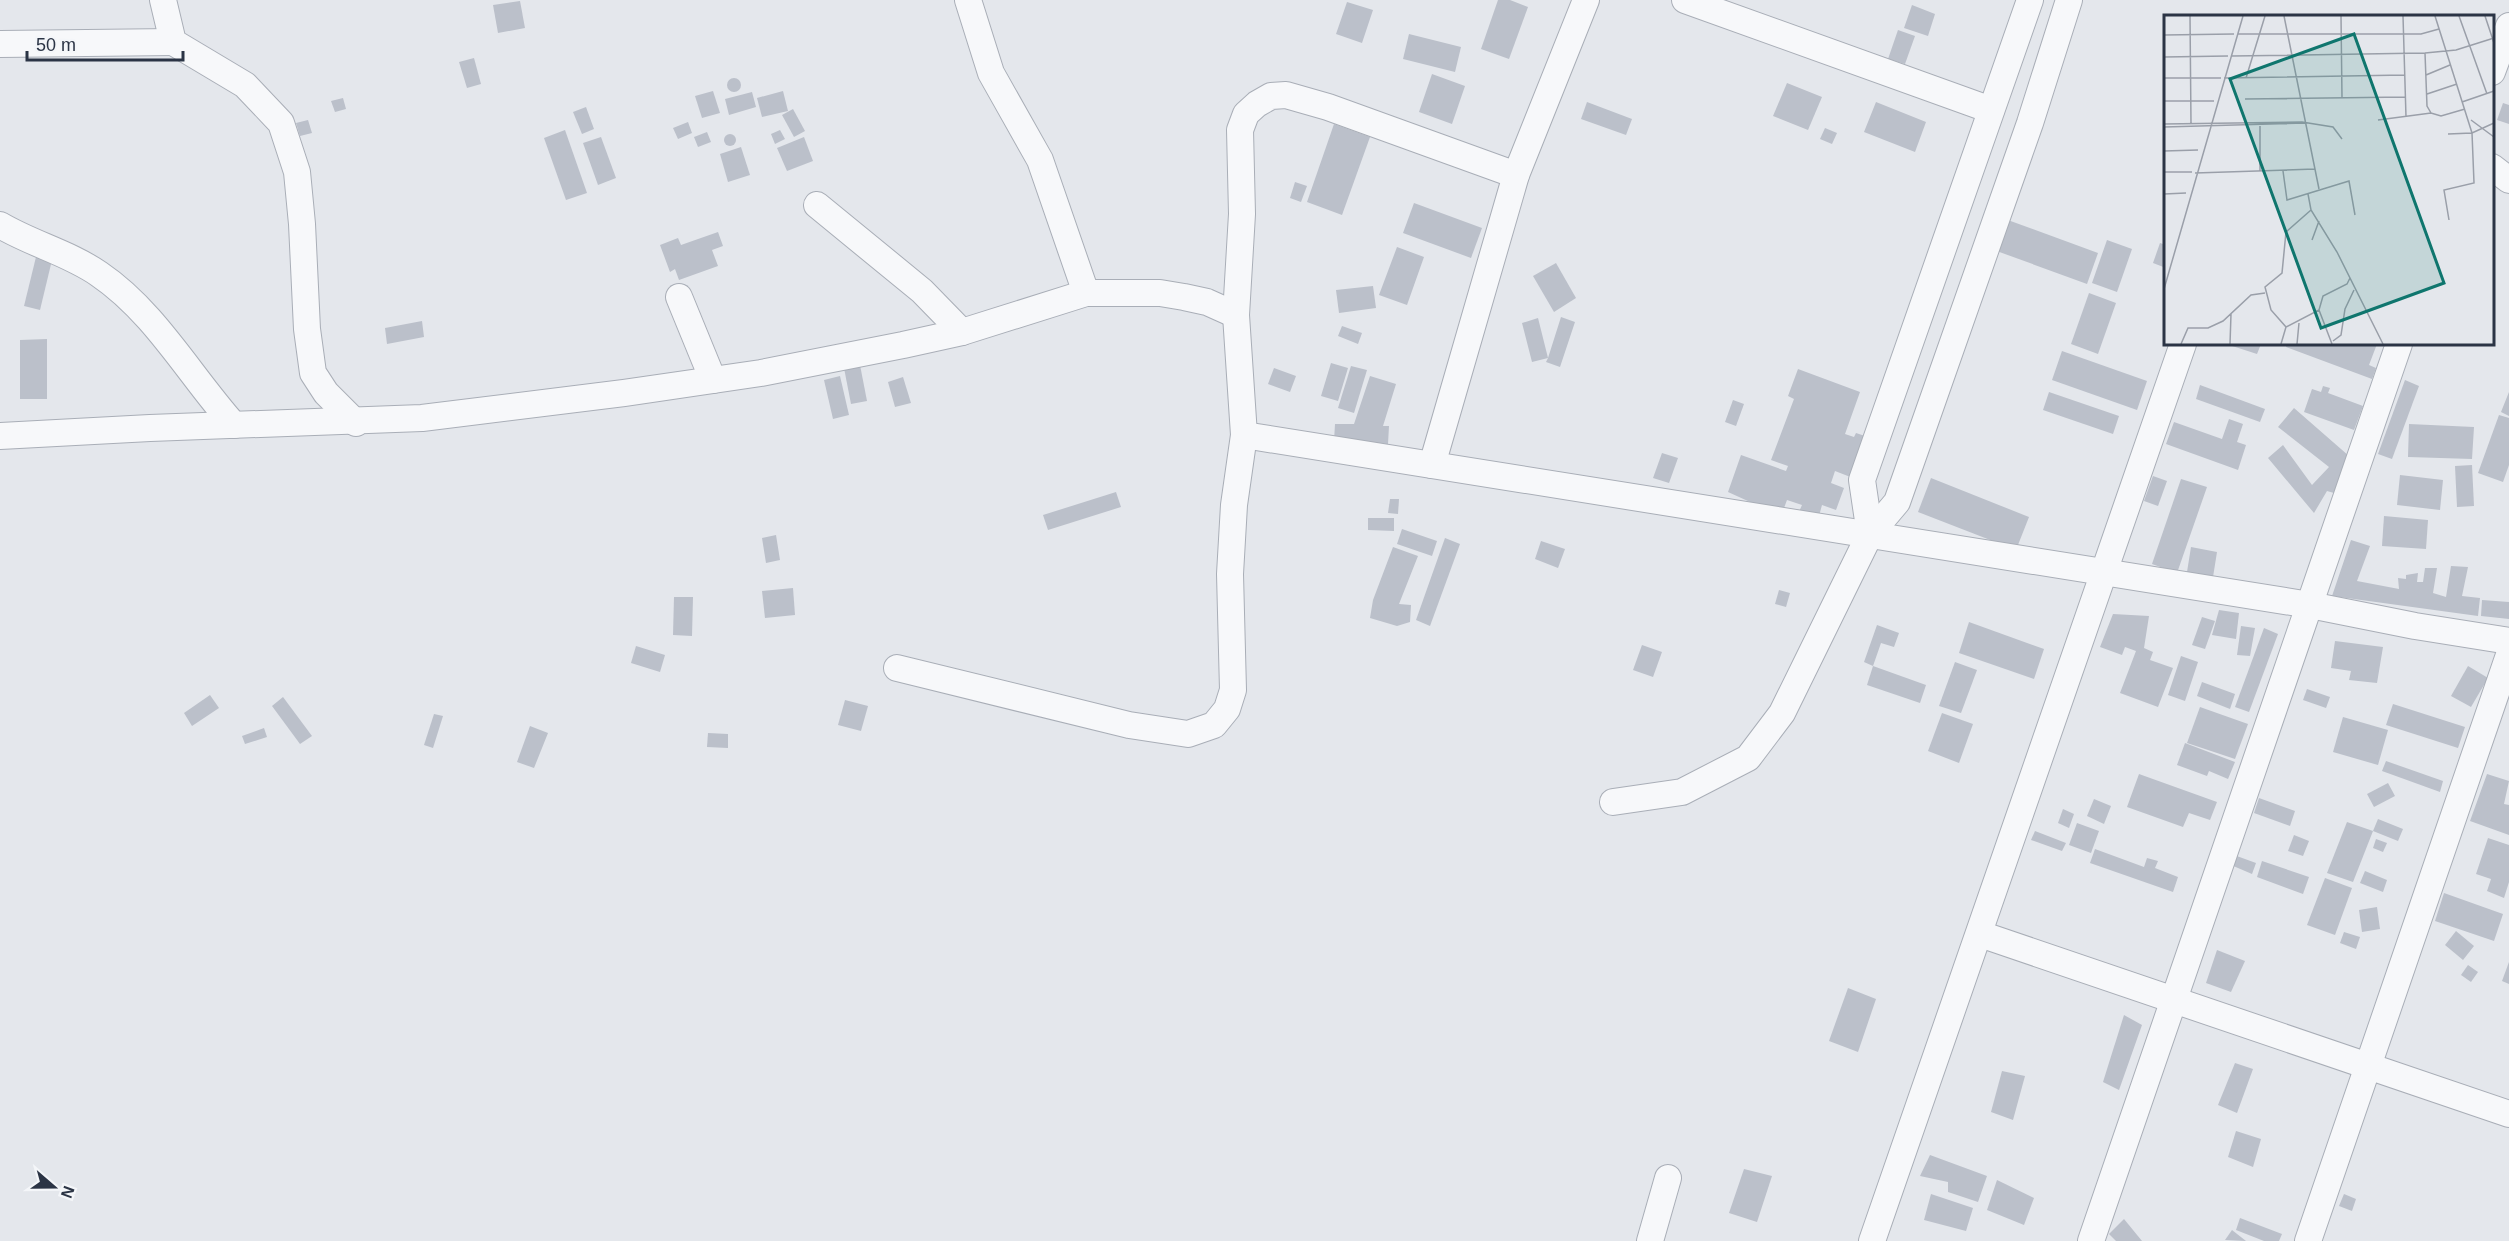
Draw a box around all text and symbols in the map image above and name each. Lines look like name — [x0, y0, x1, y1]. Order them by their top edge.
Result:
inset map — [2164, 15, 2494, 345]
scale bar — [27, 24, 183, 62]
text: 50 m — [36, 35, 76, 55]
north arrow — [24, 1157, 84, 1217]
text: N — [58, 1184, 78, 1200]

